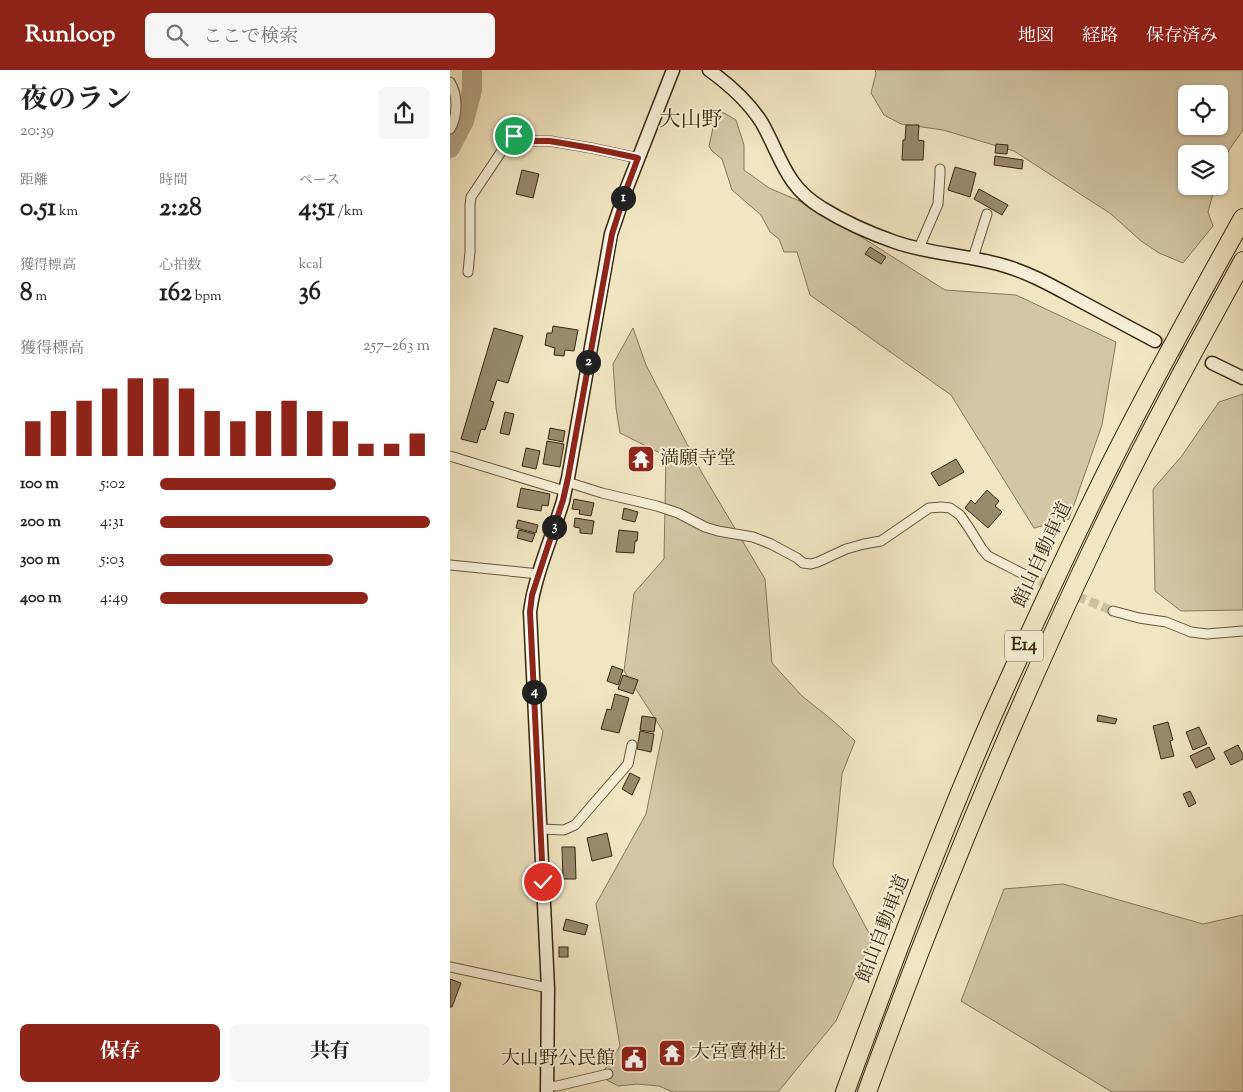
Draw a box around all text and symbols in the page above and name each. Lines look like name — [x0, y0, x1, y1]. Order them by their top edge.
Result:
search box — [145, 13, 495, 58]
text: Runloop — [25, 18, 115, 52]
icon: search — [163, 21, 191, 49]
text: ここで検索 — [203, 24, 298, 51]
text: 地図 — [1018, 24, 1054, 50]
text: 経路 — [1082, 24, 1118, 50]
text: 保存済み — [1146, 24, 1218, 50]
text: 夜のラン — [20, 81, 132, 121]
map controls — [1178, 85, 1228, 195]
button: locate — [1178, 85, 1228, 135]
button: share — [378, 87, 430, 139]
district label: 大山野 — [660, 106, 723, 136]
pin — [493, 115, 535, 157]
text: 20:39 — [20, 120, 54, 143]
icon: arrive — [500, 122, 528, 150]
button: layers — [1178, 145, 1228, 195]
text: 距離 — [20, 171, 48, 191]
text: 時間 — [159, 171, 187, 191]
text: ペース — [299, 171, 340, 191]
pin: 1 — [610, 186, 636, 210]
text: 1 — [621, 188, 626, 208]
text: 0.51 — [20, 191, 56, 227]
text: 2:28 — [159, 191, 202, 227]
text: 4:51 — [299, 191, 335, 227]
text: km — [56, 202, 78, 222]
text: /km — [335, 202, 363, 222]
text: kcal — [299, 255, 323, 275]
text: 獲得標高 — [20, 256, 76, 276]
text: 心拍数 — [159, 256, 201, 276]
text: 36 — [299, 275, 321, 311]
text: 8 — [20, 276, 33, 312]
text: 162 — [159, 276, 192, 312]
text: m — [33, 287, 47, 307]
text: bpm — [192, 287, 222, 307]
text: 257–263 m — [363, 335, 430, 358]
text: 獲得標高 — [20, 338, 84, 361]
pin: 2 — [576, 350, 600, 374]
text: 2 — [585, 352, 592, 372]
temple icon: 満願寺堂 — [626, 444, 656, 474]
place label: 満願寺堂 — [660, 446, 736, 473]
text: 100 m — [20, 473, 59, 496]
text: 5:02 — [100, 473, 125, 496]
street label: 館山自動車道 — [1007, 498, 1079, 612]
text: 200 m — [20, 511, 61, 534]
text: 4:31 — [100, 511, 124, 534]
pin: 3 — [542, 514, 566, 540]
text: 3 — [552, 517, 557, 537]
text: 300 m — [20, 549, 60, 572]
text: 5:03 — [100, 549, 124, 572]
text: 400 m — [20, 587, 62, 610]
text: 4:49 — [100, 587, 128, 610]
road number: E14 — [1005, 630, 1043, 662]
pin: 4 — [522, 680, 546, 704]
text: 4 — [531, 682, 538, 702]
pin — [522, 861, 564, 903]
icon: check — [529, 868, 557, 896]
street label: 館山自動車道 — [851, 871, 917, 987]
button: 保存 — [20, 1024, 220, 1082]
button: 共有 — [230, 1024, 430, 1082]
temple icon: 大宮賣神社 — [657, 1038, 687, 1068]
place label: 大宮賣神社 — [691, 1040, 786, 1067]
public building icon: 大山野公民館 — [619, 1044, 649, 1074]
place label: 大山野公民館 — [501, 1046, 615, 1073]

